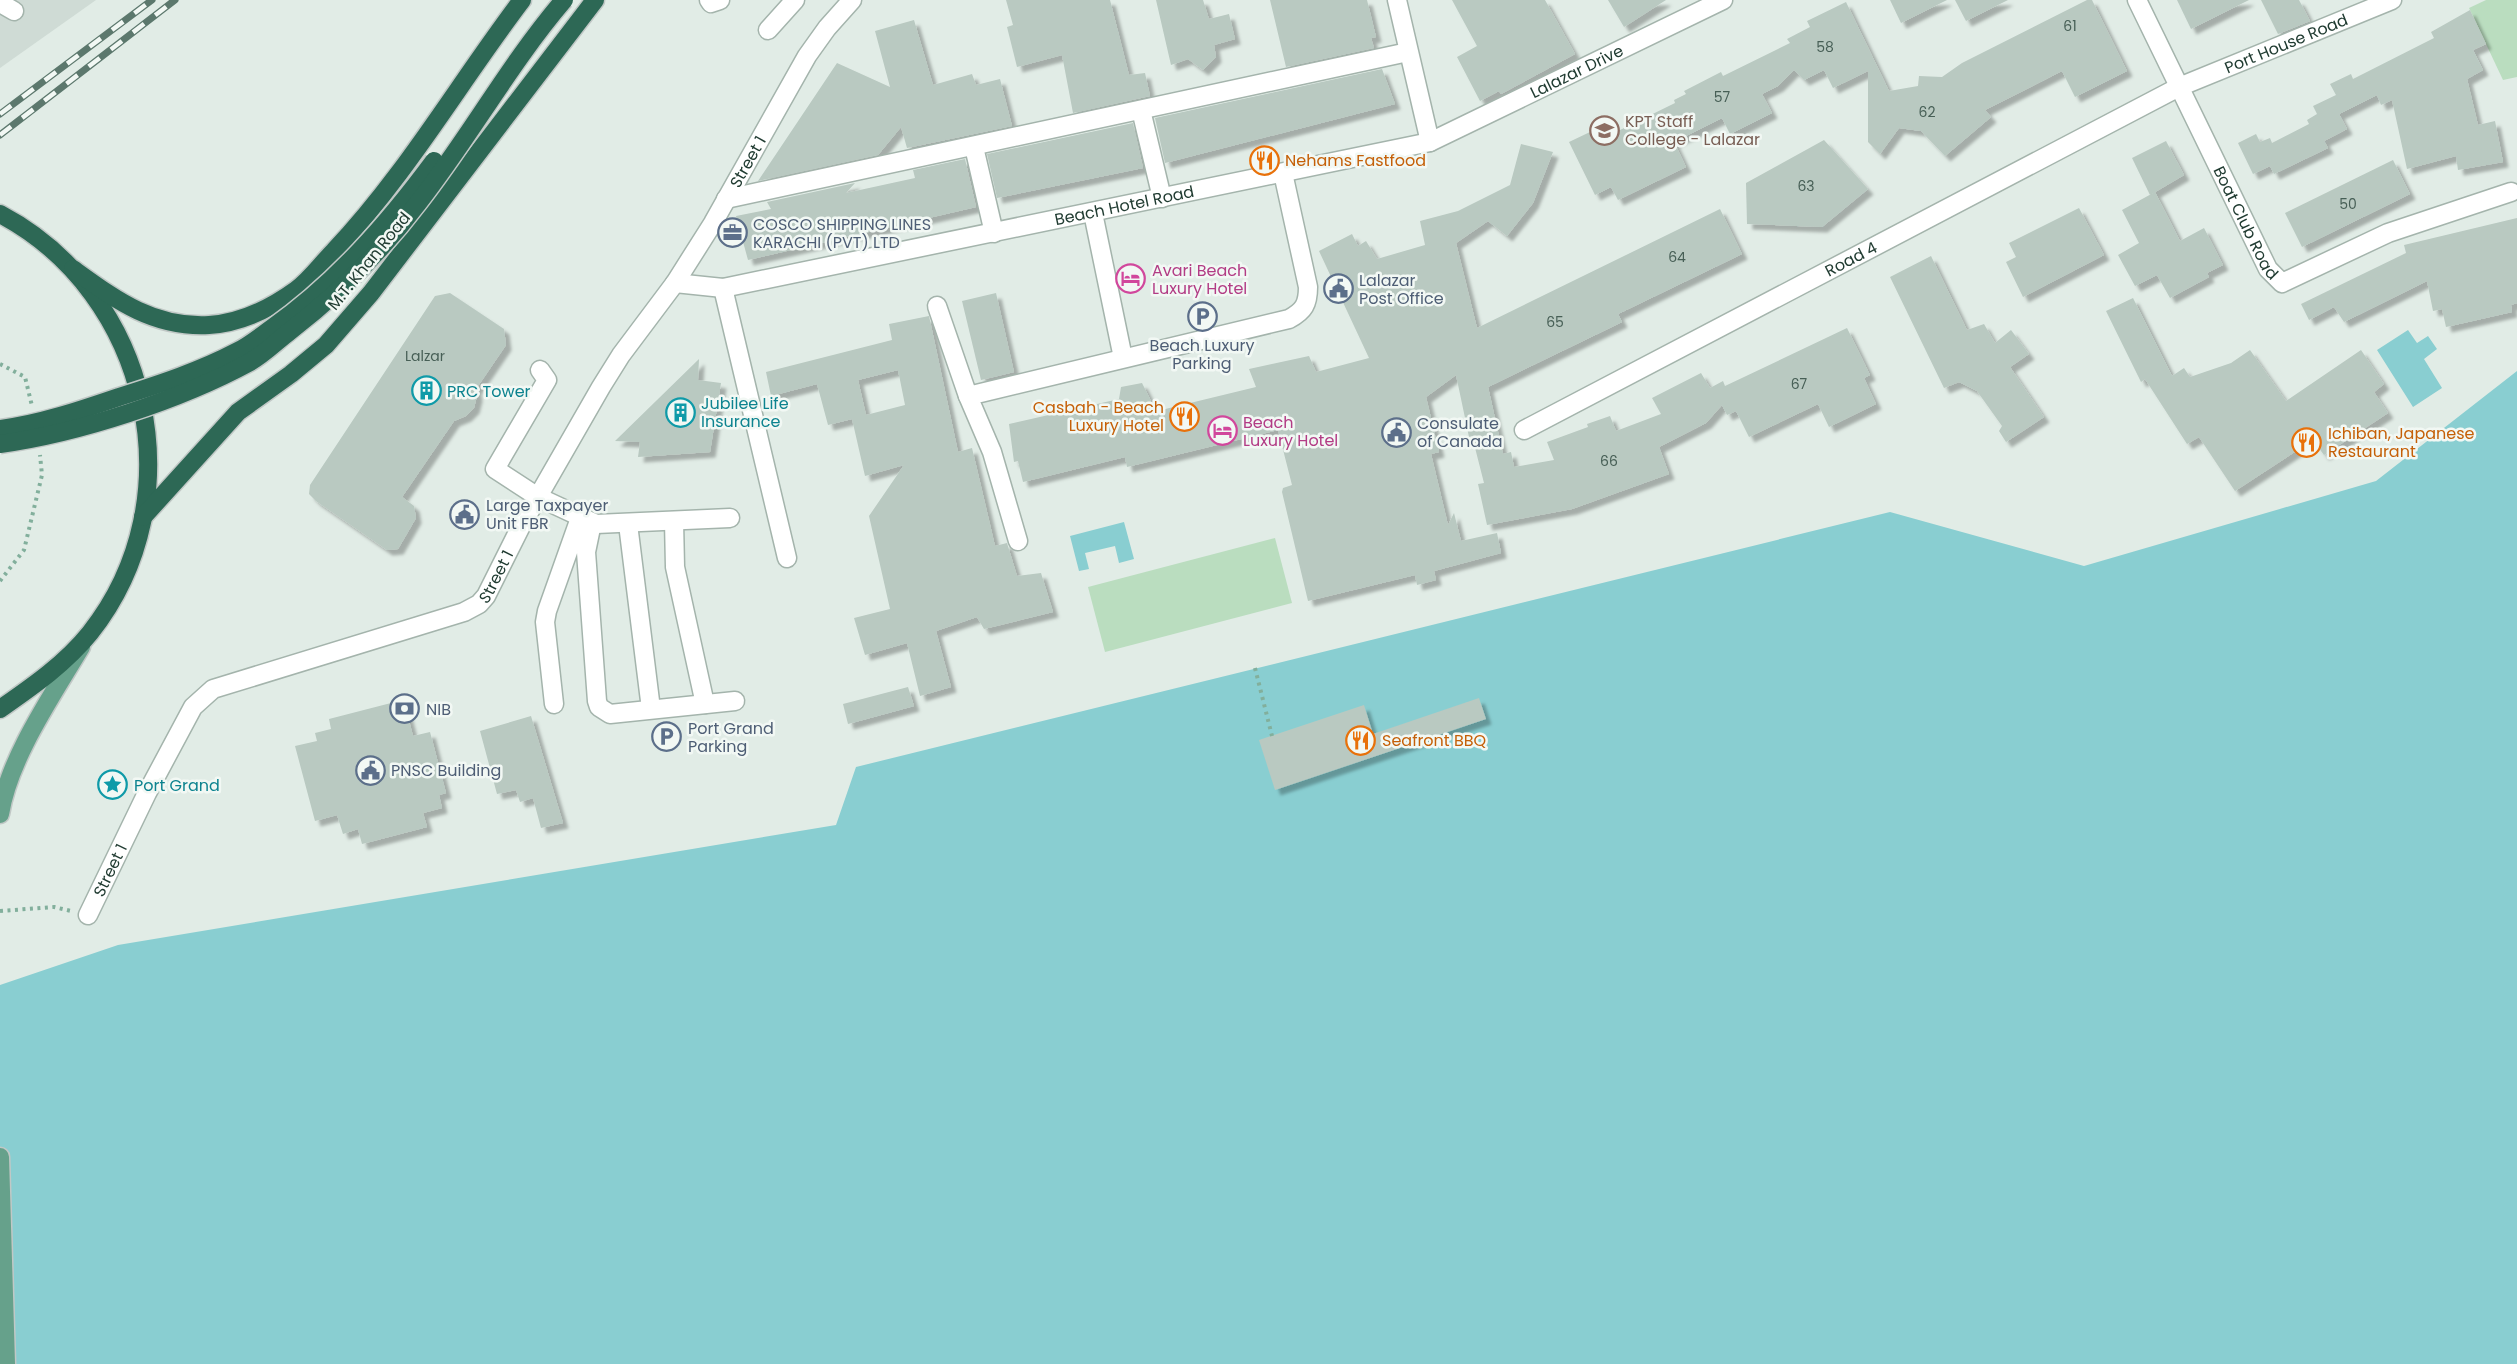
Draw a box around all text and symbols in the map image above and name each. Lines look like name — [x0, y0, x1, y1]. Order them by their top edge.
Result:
street label: Port House Road — [2221, 8, 2351, 79]
house number: 61 — [2063, 16, 2077, 36]
house number: 58 — [1816, 37, 1834, 57]
street label: Lalazar Drive — [1526, 39, 1627, 103]
house number: 57 — [1714, 87, 1731, 107]
house number: 62 — [1919, 102, 1935, 122]
place label: KPT Staff College - Lalazar — [1625, 110, 1760, 151]
school or university icon: KPT Staff College - Lalazar — [1588, 114, 1620, 146]
street label: Street 1 — [724, 131, 771, 192]
restaurant icon: Nehams Fastfood — [1248, 144, 1280, 176]
place label: Nehams Fastfood — [1285, 149, 1426, 172]
street label: Boat Club Road — [2208, 162, 2284, 285]
house number: 63 — [1797, 176, 1815, 196]
street label: Beach Hotel Road — [1053, 180, 1196, 231]
house number: 50 — [2339, 194, 2357, 214]
street label: M.T. Khan Road — [322, 207, 416, 315]
place label: COSCO SHIPPING LINES KARACHI (PVT) LTD — [753, 213, 931, 254]
office icon: COSCO SHIPPING LINES KARACHI (PVT) LTD — [716, 217, 748, 249]
street label: Road 4 — [1821, 236, 1881, 282]
house number: 64 — [1668, 247, 1686, 267]
place label: Avari Beach Luxury Hotel — [1152, 259, 1247, 300]
hotel icon: Avari Beach Luxury Hotel — [1115, 263, 1147, 295]
place label: Lalazar Post Office — [1359, 269, 1444, 310]
public building icon: Lalazar Post Office — [1322, 273, 1354, 305]
parking icon: Beach Luxury Parking — [1186, 301, 1218, 333]
house number: 65 — [1546, 312, 1564, 332]
place label: Beach Luxury Parking — [1150, 334, 1254, 375]
house number: Lalzar — [405, 346, 445, 366]
house number: 67 — [1791, 374, 1808, 394]
building icon: PRC Tower — [410, 375, 442, 407]
place label: PRC Tower — [447, 380, 531, 403]
place label: Jubilee Life Insurance — [701, 392, 789, 433]
building icon: Jubilee Life Insurance — [664, 396, 696, 428]
place label: Casbah - Beach Luxury Hotel — [1033, 396, 1164, 437]
restaurant icon: Casbah - Beach Luxury Hotel — [1169, 400, 1201, 432]
place label: Beach Luxury Hotel — [1243, 411, 1338, 452]
place label: Consulate of Canada — [1417, 412, 1503, 453]
hotel icon: Beach Luxury Hotel — [1206, 415, 1238, 447]
public building icon: Consulate of Canada — [1380, 416, 1412, 448]
place label: Ichiban, Japanese Restaurant — [2328, 422, 2475, 463]
restaurant icon: Ichiban, Japanese Restaurant — [2291, 426, 2323, 458]
house number: 66 — [1600, 451, 1618, 471]
place label: Large Taxpayer Unit FBR — [486, 494, 608, 535]
public building icon: Large Taxpayer Unit FBR — [449, 498, 481, 530]
street label: Street 1 — [473, 546, 519, 608]
bank icon: NIB — [389, 693, 421, 725]
place label: NIB — [426, 698, 451, 721]
place label: Port Grand Parking — [688, 717, 774, 758]
parking icon: Port Grand Parking — [651, 721, 683, 753]
restaurant icon: Seafront BBQ — [1345, 724, 1377, 756]
place label: Seafront BBQ — [1382, 729, 1487, 752]
public building icon: PNSC Building — [354, 754, 386, 786]
place label: PNSC Building — [391, 759, 501, 782]
place icon: Port Grand — [97, 769, 129, 801]
place label: Port Grand — [134, 774, 220, 797]
street label: Street 1 — [87, 840, 132, 900]

